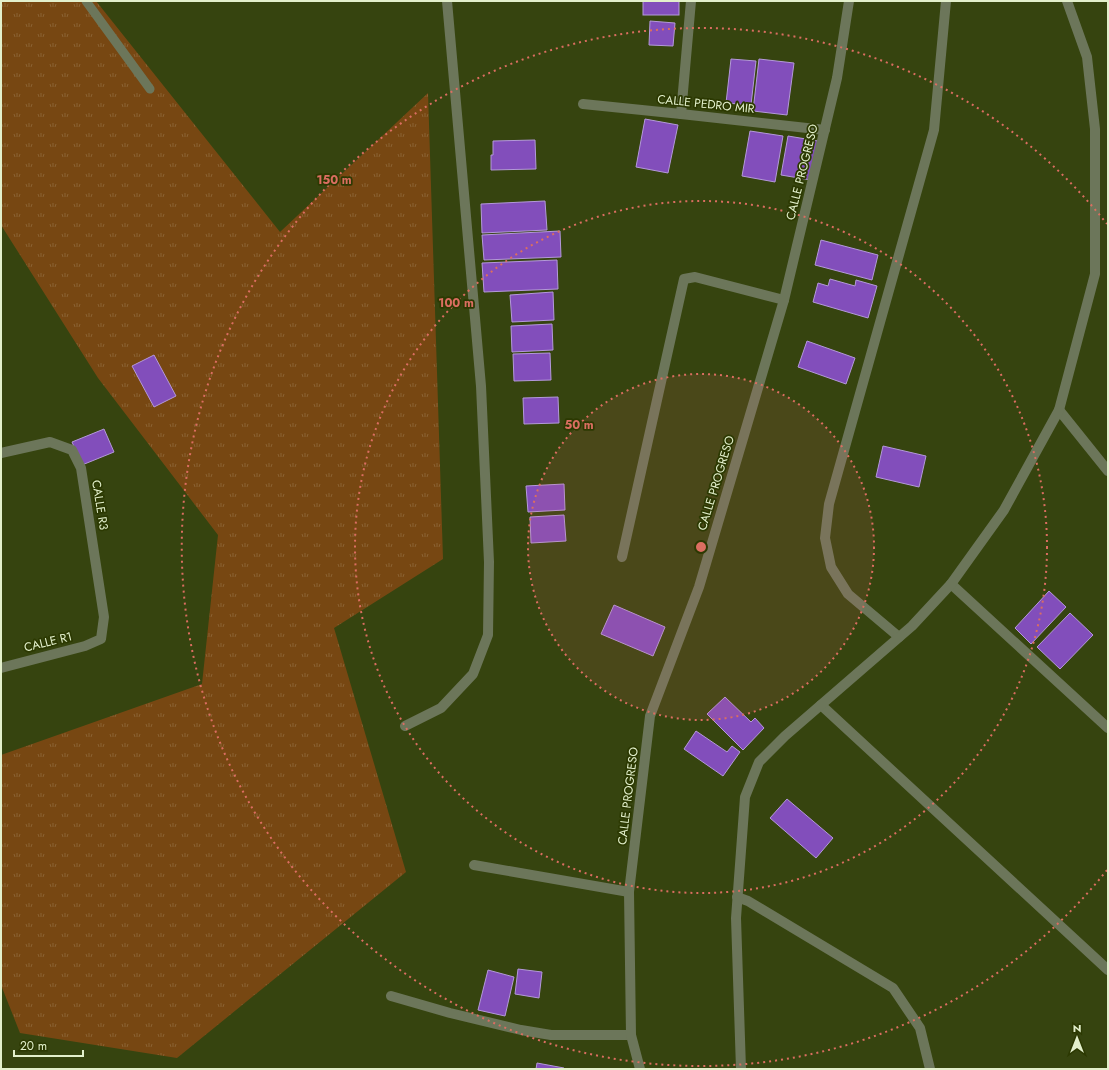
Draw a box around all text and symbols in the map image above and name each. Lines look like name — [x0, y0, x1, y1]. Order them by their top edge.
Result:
street label: CALLE PEDRO MIR — [657, 90, 756, 118]
street label: CALLE PROGRESO — [781, 122, 823, 222]
text: 150 m — [316, 171, 352, 189]
text: 100 m — [438, 294, 474, 312]
text: 50 m — [564, 416, 594, 434]
street label: CALLE PROGRESO — [693, 433, 739, 533]
street label: CALLE R3 — [87, 479, 113, 532]
centre of rings — [694, 540, 708, 554]
street label: CALLE R1 — [22, 627, 74, 657]
street label: CALLE PROGRESO — [613, 746, 643, 846]
north arrow — [1057, 1018, 1097, 1058]
text: N — [1073, 1020, 1081, 1036]
scale bar — [14, 1032, 83, 1058]
text: 20 m — [20, 1037, 47, 1055]

